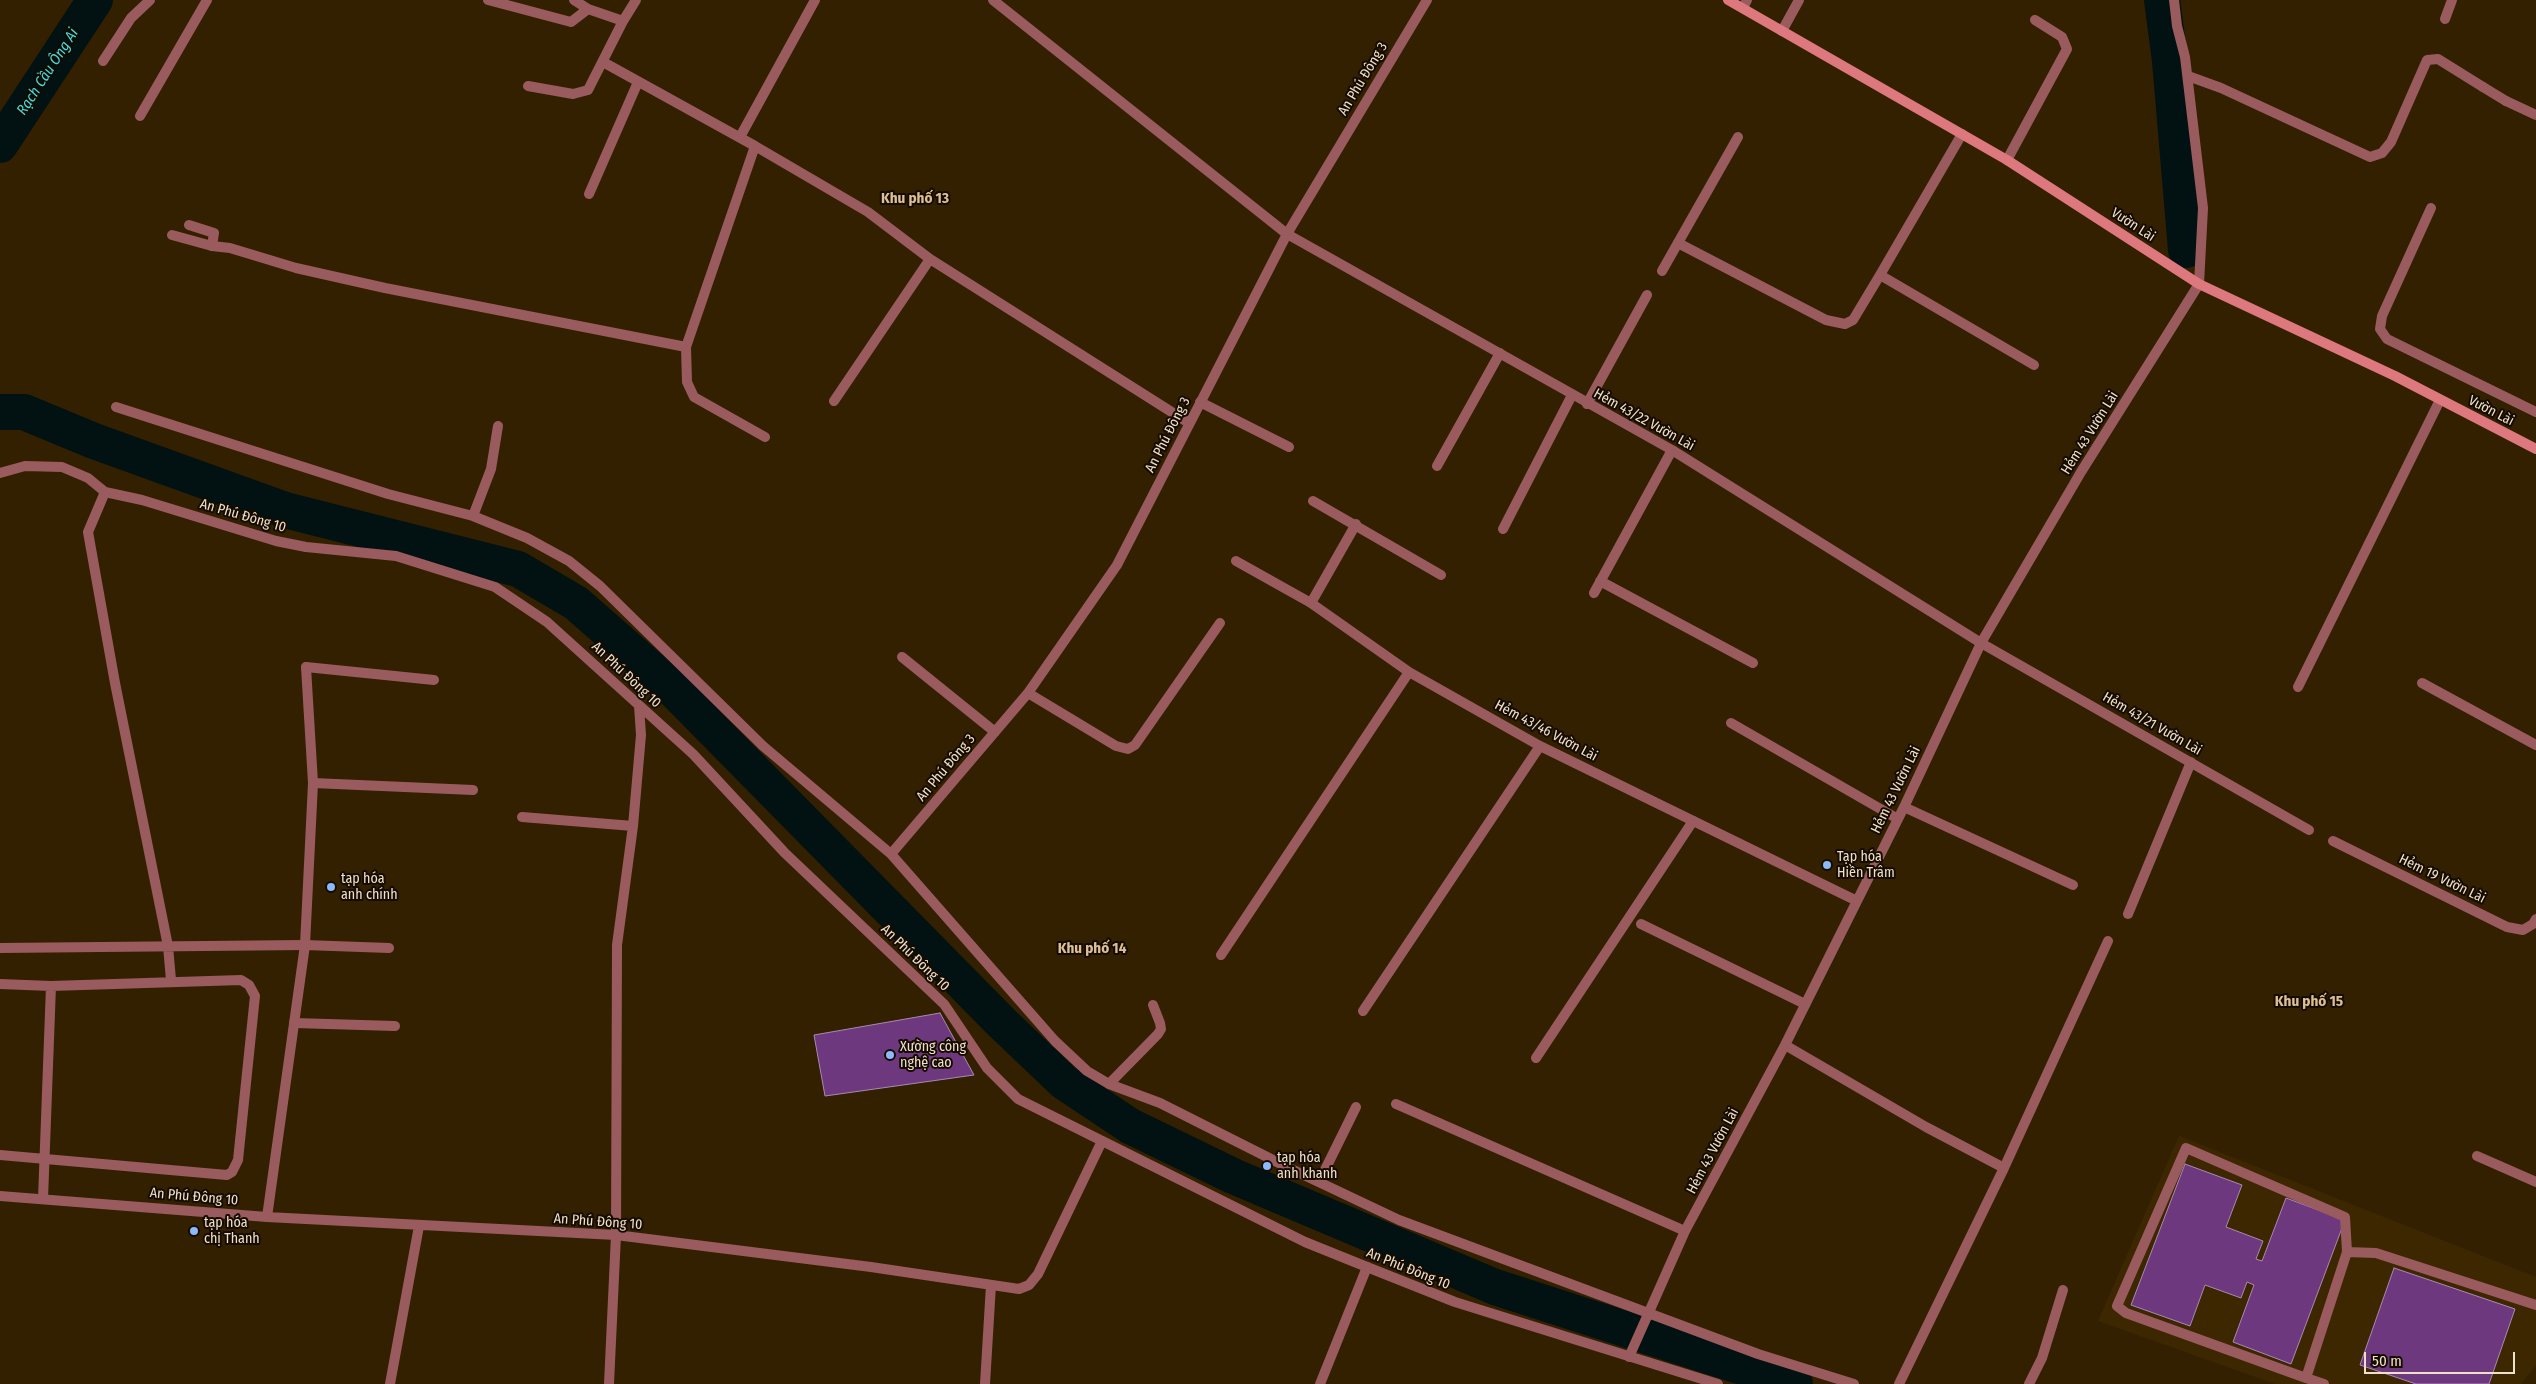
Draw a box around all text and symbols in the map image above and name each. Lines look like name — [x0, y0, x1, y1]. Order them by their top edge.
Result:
water label: Rạch Cầu Ông Ai — [13, 25, 83, 119]
street label: An Phú Đông 3 — [1335, 39, 1391, 119]
district label: Khu phố 13 — [881, 190, 949, 208]
street label: Vườn Lài — [2108, 205, 2158, 245]
street label: Hẻm 43/22 Vườn Lài — [1591, 385, 1697, 455]
street label: Hẻm 43 Vườn Lài — [2058, 388, 2122, 478]
street label: Vườn Lài — [2465, 392, 2517, 430]
street label: An Phú Đông 3 — [1142, 395, 1194, 475]
street label: An Phú Đông 10 — [198, 496, 288, 536]
street label: An Phú Đông 10 — [588, 639, 664, 711]
street label: Hẻm 43/21 Vườn Lài — [2099, 689, 2205, 759]
street label: Hẻm 43/46 Vườn Lài — [1492, 697, 1600, 765]
street label: An Phú Đông 3 — [913, 731, 979, 805]
street label: Hẻm 43 Vườn Lài — [1868, 744, 1924, 836]
place label: Tạp hóa Hiền Trâm — [1837, 849, 1895, 882]
street label: Hẻm 19 Vườn Lài — [2396, 851, 2488, 907]
marker: Tạp hóa Hiền Trâm — [1821, 859, 1833, 871]
place label: tạp hóa anh chính — [341, 871, 398, 904]
marker: tạp hóa anh chính — [325, 881, 337, 893]
street label: An Phú Đông 10 — [877, 921, 953, 995]
district label: Khu phố 14 — [1058, 940, 1126, 958]
district label: Khu phố 15 — [2275, 993, 2343, 1011]
place label: Xường công nghệ cao — [900, 1039, 966, 1072]
marker: Xường công nghệ cao — [884, 1049, 896, 1061]
street label: Hẻm 43 Vườn Lài — [1683, 1105, 1743, 1197]
place label: tạp hóa anh khanh — [1277, 1150, 1337, 1182]
marker: tạp hóa anh khanh — [1261, 1160, 1273, 1172]
street label: An Phú Đông 10 — [149, 1185, 239, 1209]
street label: An Phú Đông 10 — [553, 1211, 643, 1233]
place label: tạp hóa chị Thanh — [204, 1215, 260, 1248]
marker: tạp hóa chị Thanh — [188, 1225, 200, 1237]
street label: An Phú Đông 10 — [1364, 1245, 1452, 1293]
scale bar — [2366, 1342, 2517, 1374]
text: 50 m — [2372, 1352, 2402, 1370]

